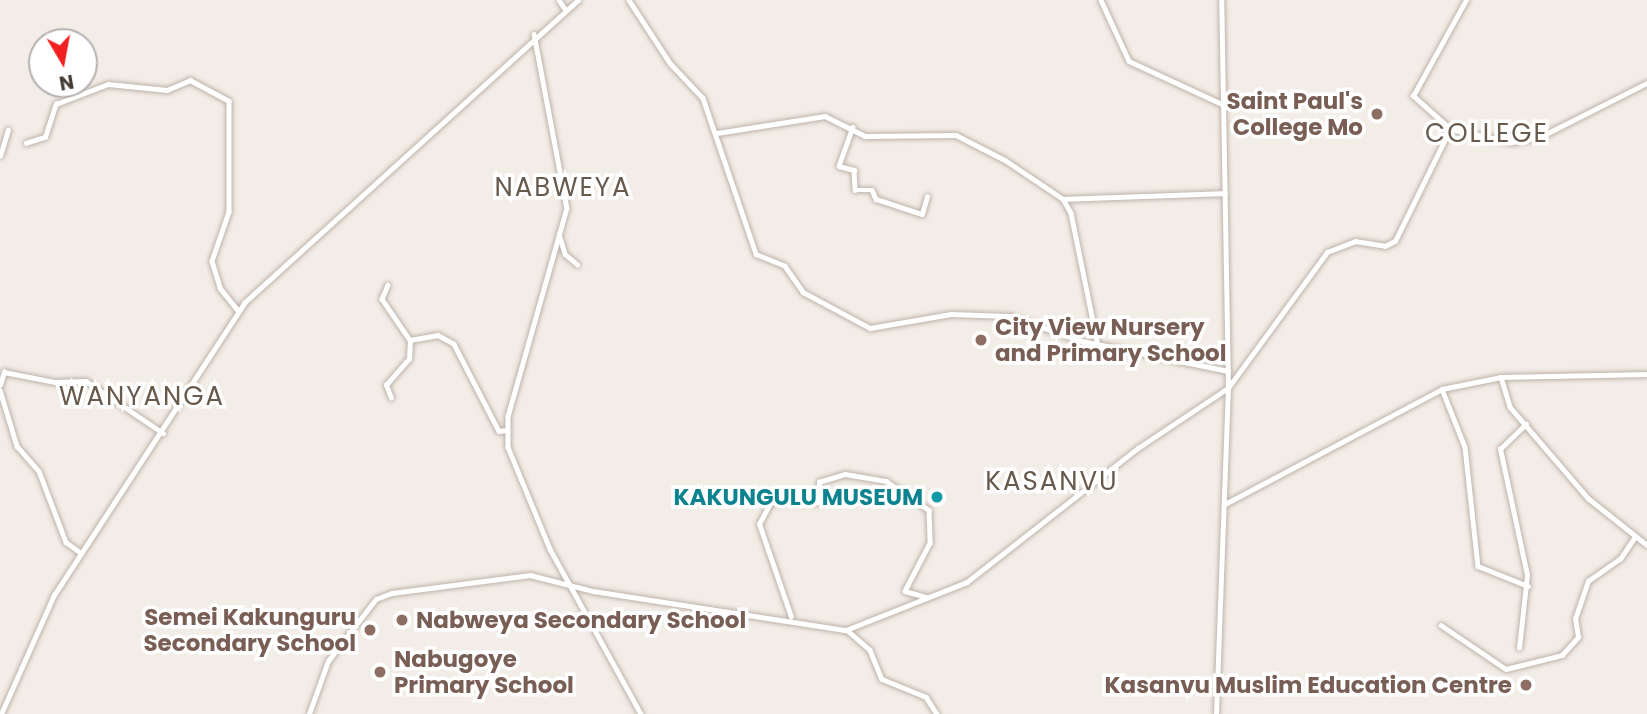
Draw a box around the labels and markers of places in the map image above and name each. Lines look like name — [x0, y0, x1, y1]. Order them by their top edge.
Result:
place label: Saint Paul's College Mo — [1227, 87, 1363, 141]
marker: Saint Paul's College Mo — [1369, 106, 1385, 122]
place label: City View Nursery and Primary School — [995, 313, 1226, 367]
marker: City View Nursery and Primary School — [973, 332, 989, 348]
place label: KAKUNGULU MUSEUM — [673, 483, 923, 511]
marker: KAKUNGULU MUSEUM — [929, 489, 945, 505]
place label: Semei Kakunguru Secondary School — [143, 603, 356, 657]
place label: Nabweya Secondary School — [416, 606, 746, 634]
marker: Nabweya Secondary School — [394, 612, 410, 628]
marker: Semei Kakunguru Secondary School — [362, 622, 378, 638]
place label: Nabugoye Primary School — [394, 645, 574, 699]
marker: Nabugoye Primary School — [372, 664, 388, 680]
place label: Kasanvu Muslim Education Centre — [1105, 671, 1512, 699]
marker: Kasanvu Muslim Education Centre — [1518, 677, 1534, 693]

